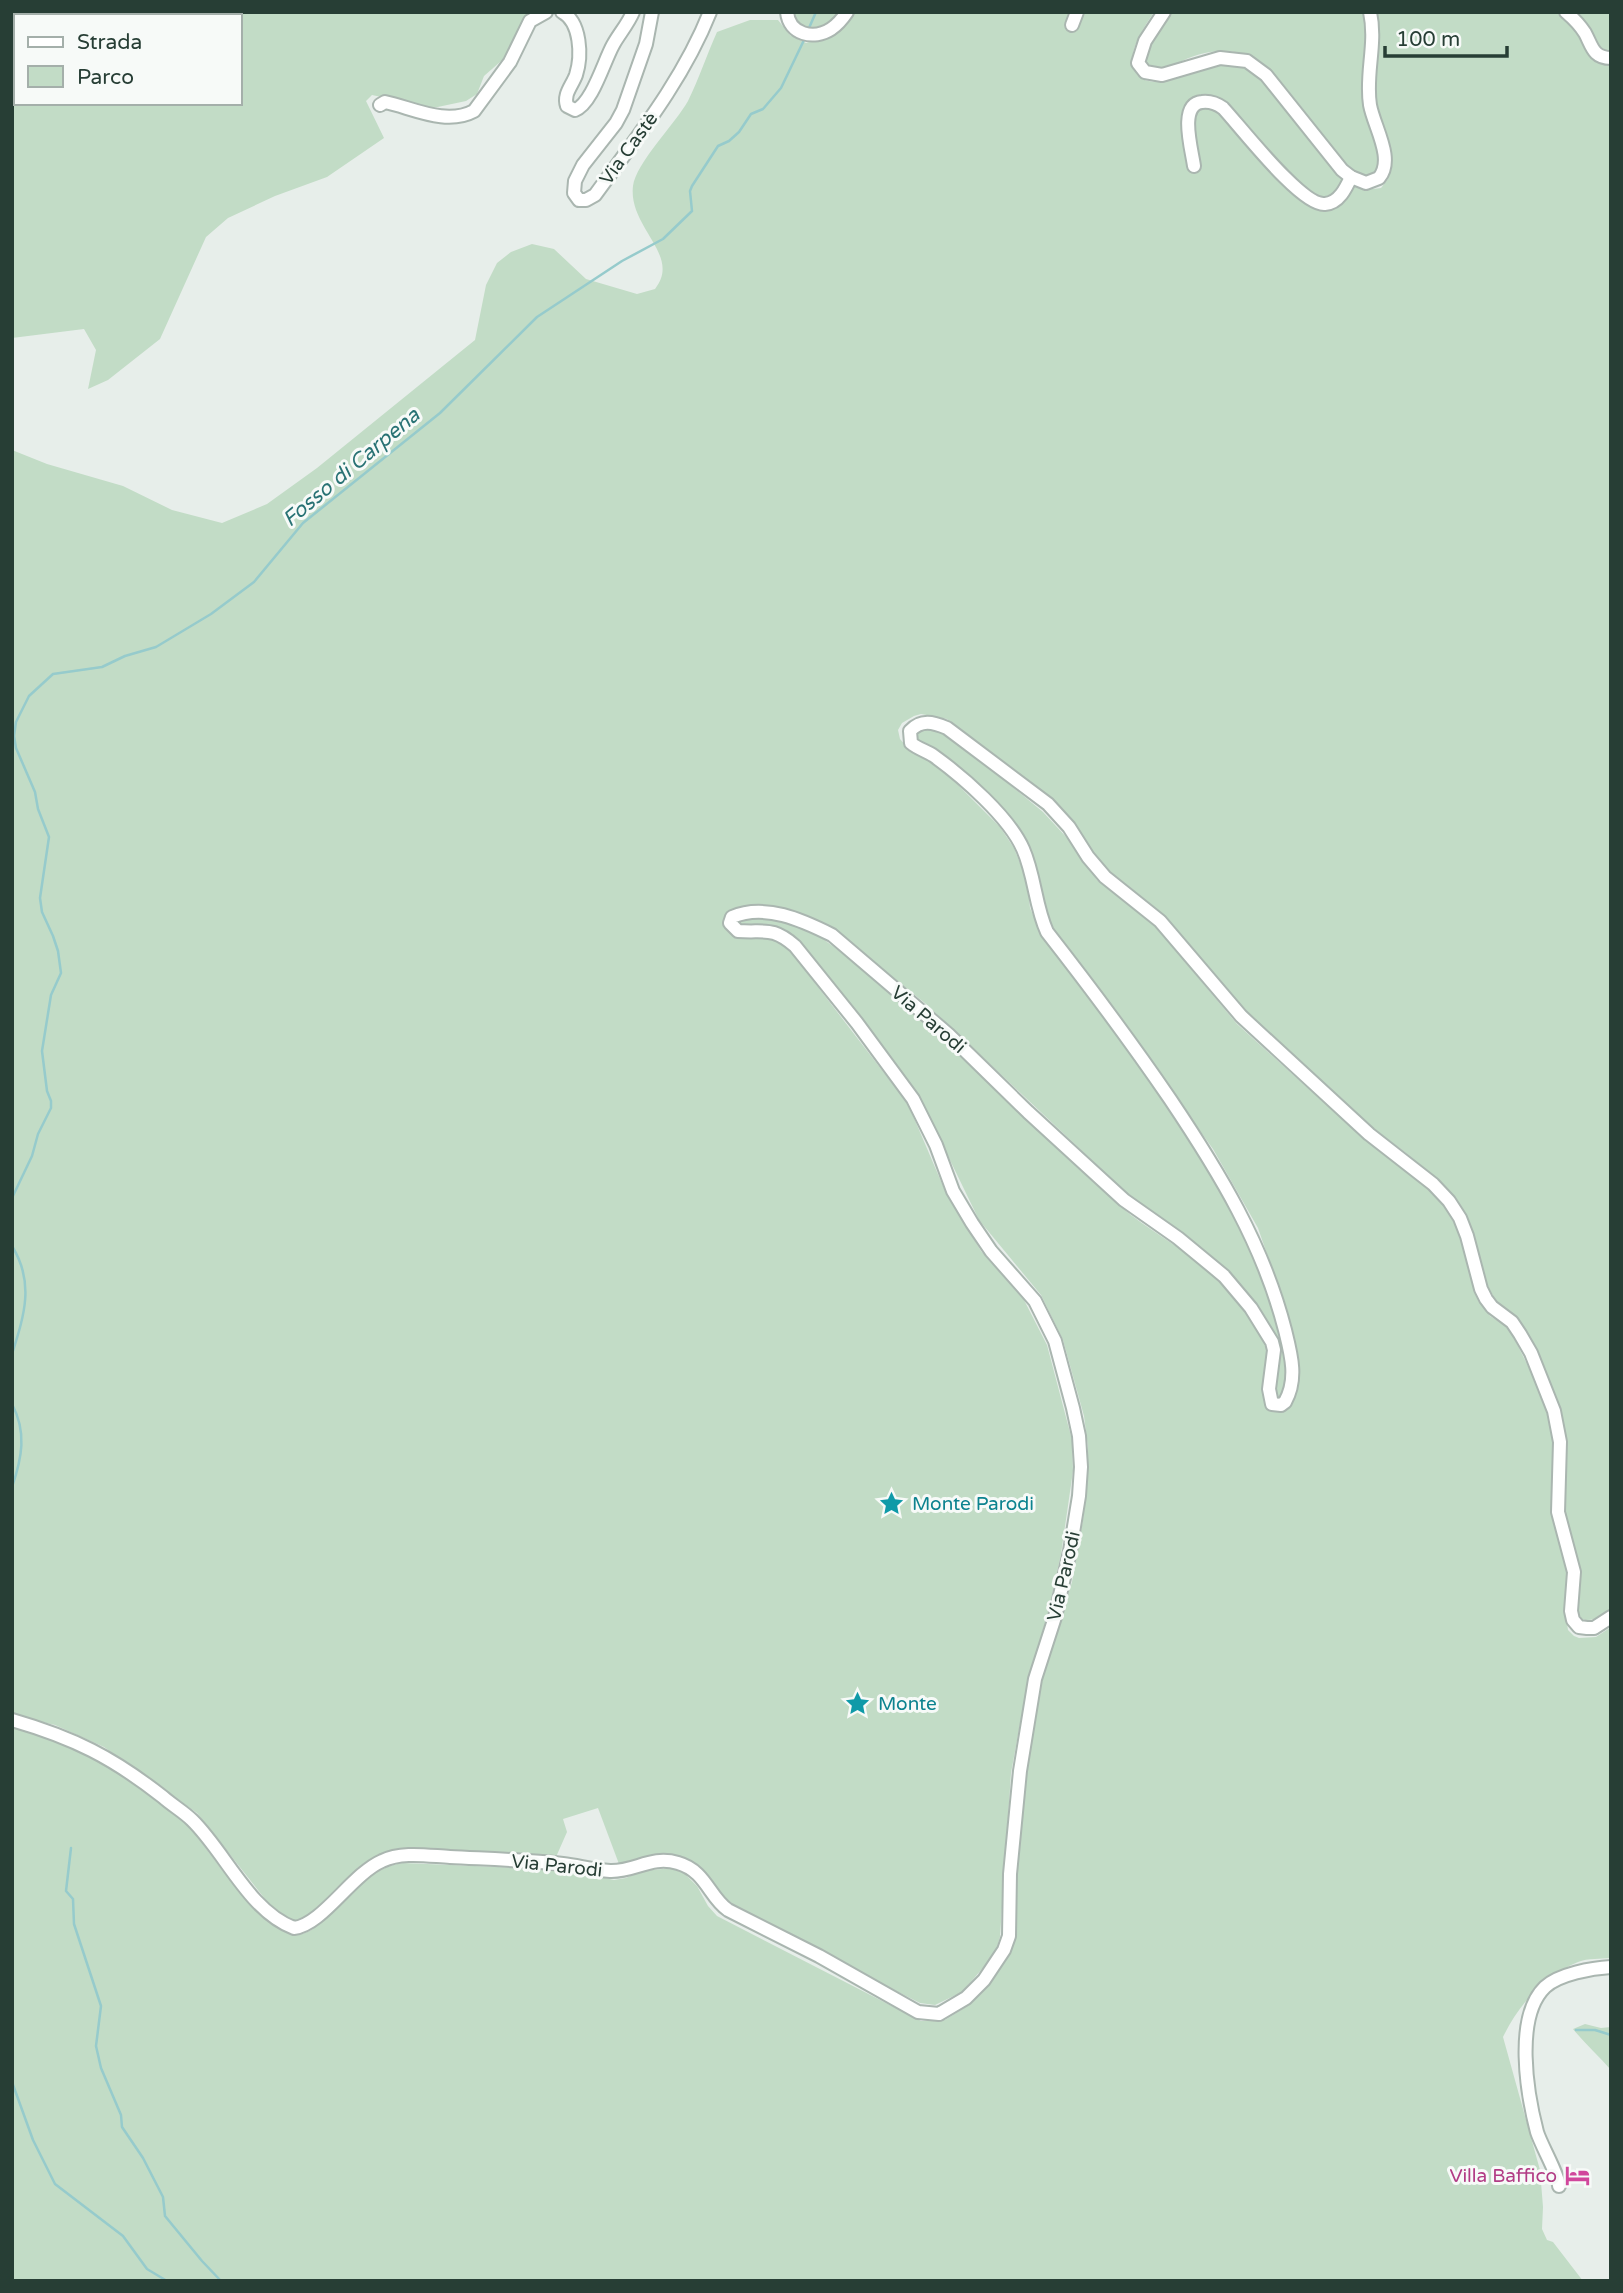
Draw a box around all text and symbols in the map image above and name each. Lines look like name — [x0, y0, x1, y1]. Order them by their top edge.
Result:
legend — [14, 14, 242, 105]
scale bar — [1385, 14, 1508, 58]
text: 100 m — [1396, 27, 1460, 52]
text: Strada — [77, 30, 142, 55]
text: Parco — [77, 65, 134, 90]
street label: Via Castè — [595, 108, 662, 189]
water label: Fosso di Carpena — [278, 402, 426, 532]
street label: Via Parodi — [887, 981, 970, 1058]
place icon: Monte Parodi — [878, 1489, 906, 1517]
place label: Monte Parodi — [912, 1493, 1034, 1515]
street label: Via Parodi — [1043, 1529, 1085, 1623]
place icon: Monte — [844, 1689, 872, 1717]
place label: Monte — [878, 1693, 937, 1715]
street label: Via Parodi — [510, 1850, 604, 1882]
hotel icon: Villa Baffico — [1563, 2161, 1591, 2189]
place label: Villa Baffico — [1449, 2165, 1557, 2187]

